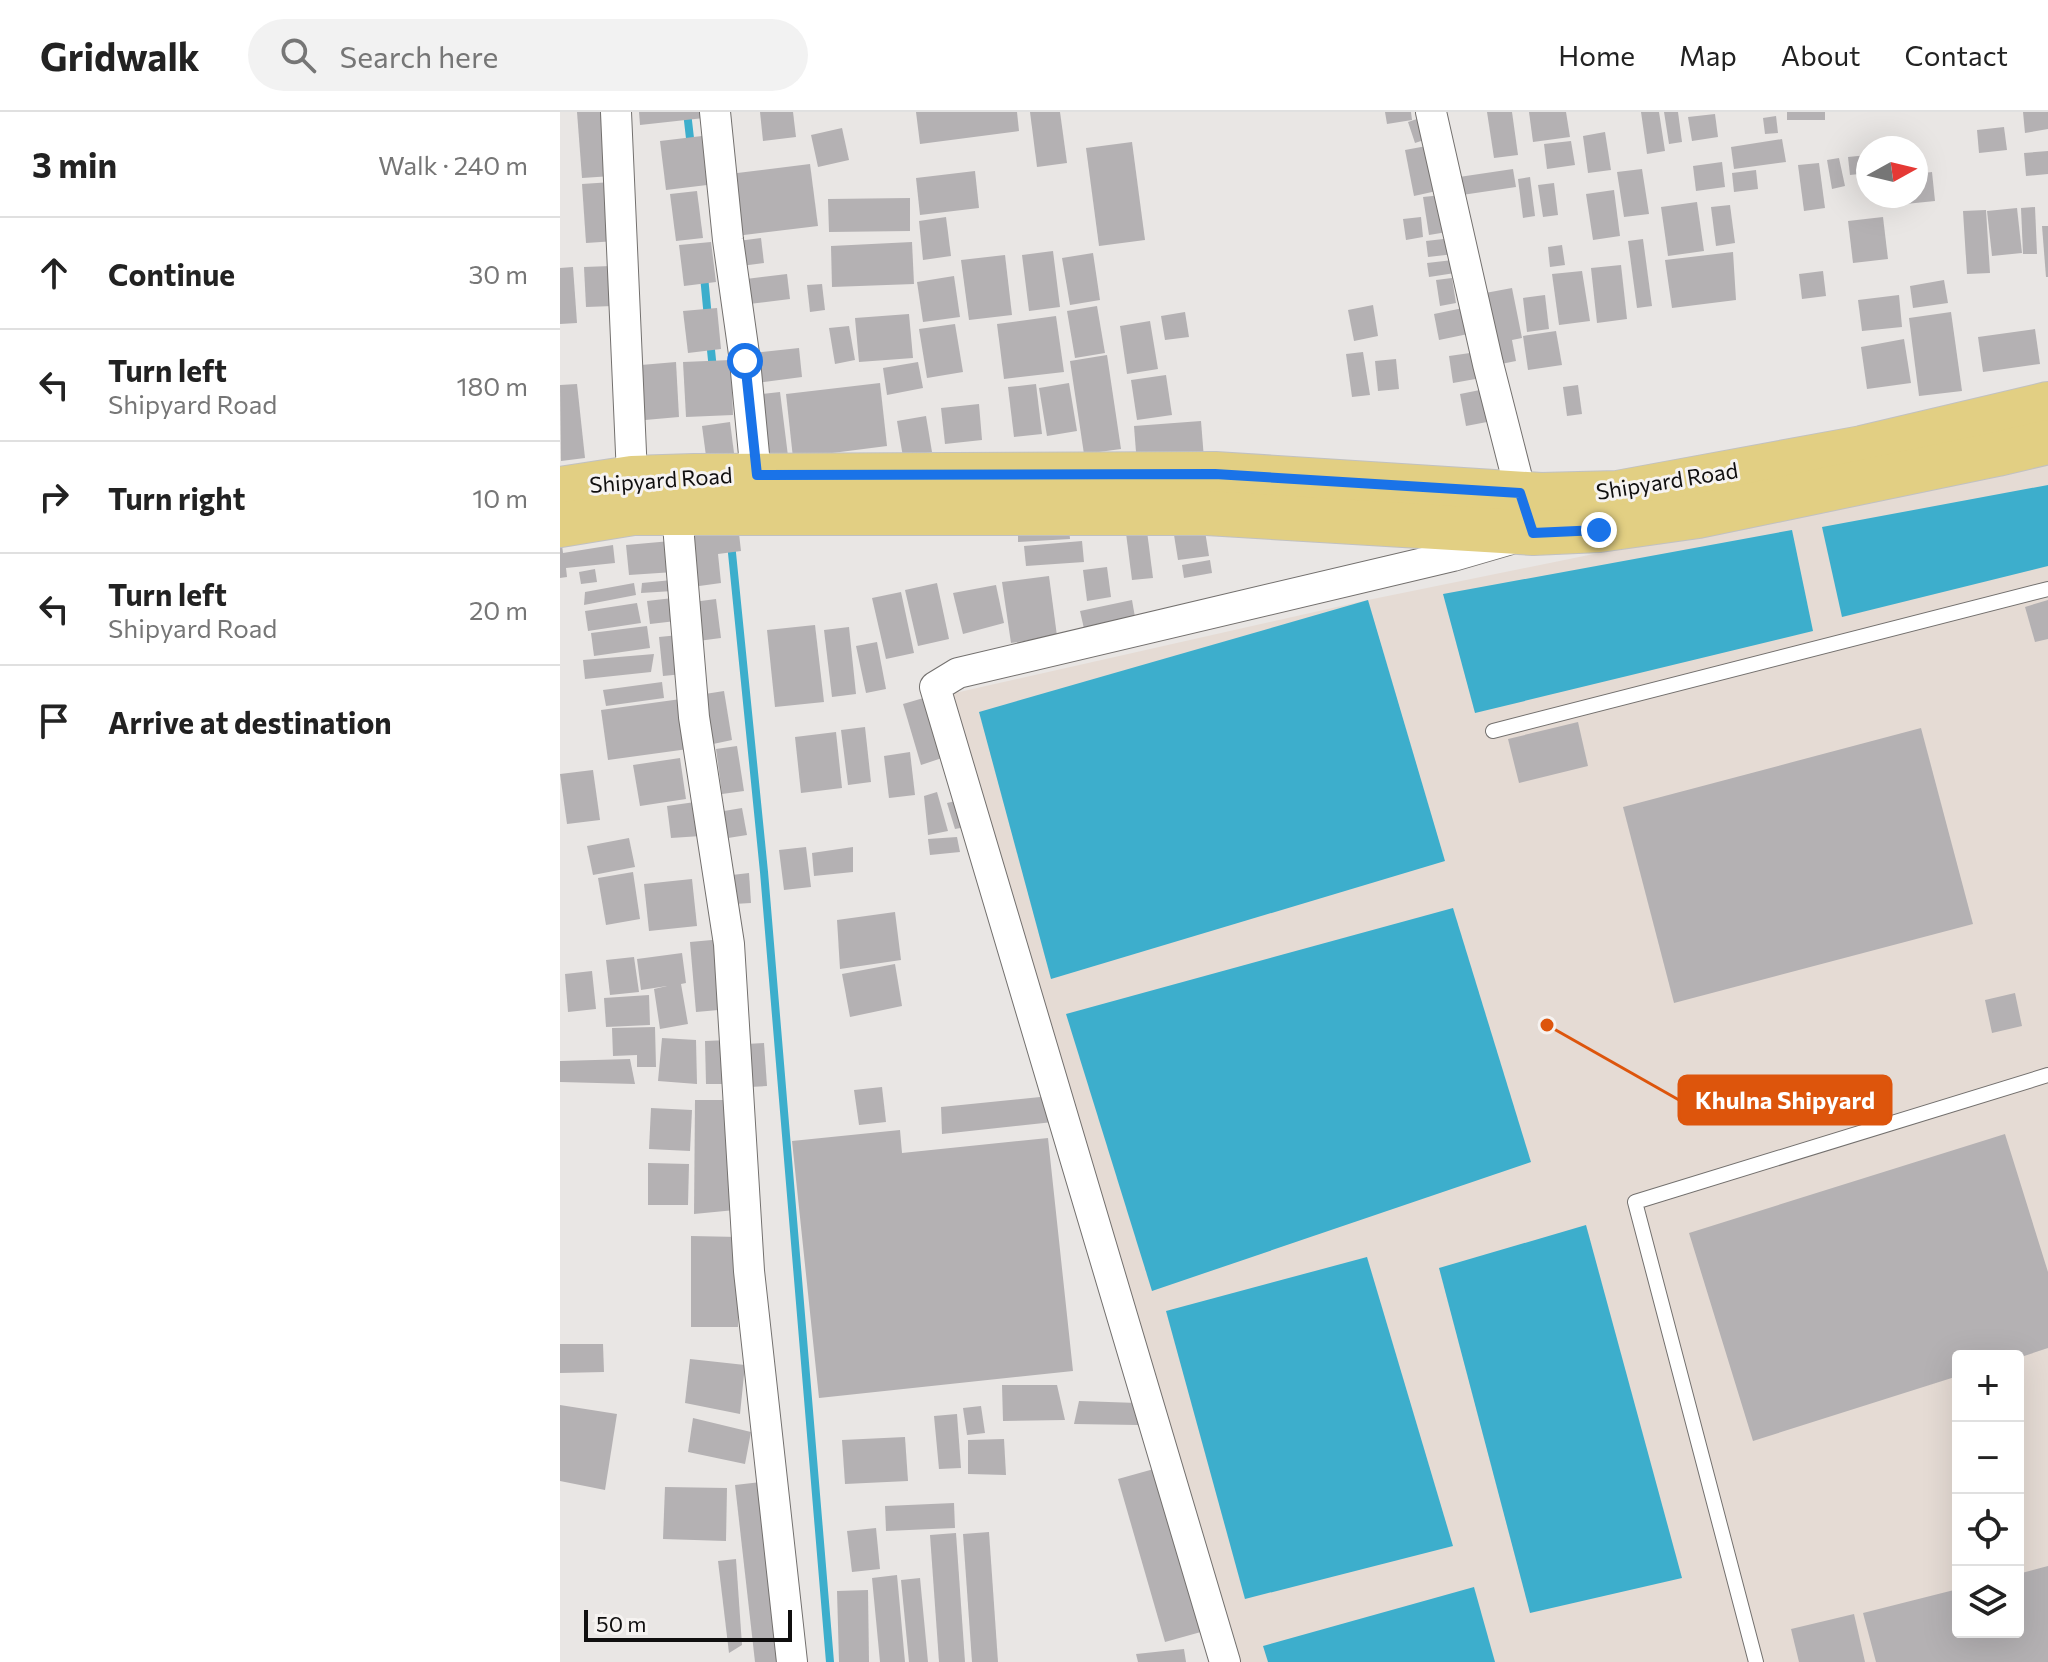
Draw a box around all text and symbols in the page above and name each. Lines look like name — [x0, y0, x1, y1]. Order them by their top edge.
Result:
search box — [248, 19, 808, 91]
text: Gridwalk — [40, 32, 200, 79]
icon: search — [276, 33, 320, 77]
text: Search here — [340, 37, 498, 74]
text: Home — [1558, 38, 1635, 72]
text: Map — [1679, 38, 1737, 72]
text: About — [1781, 38, 1861, 72]
text: Contact — [1905, 38, 2008, 72]
north arrow — [1856, 136, 1928, 208]
text: 3 min — [32, 143, 117, 185]
text: Walk · 240 m — [378, 149, 528, 180]
icon: ahead — [32, 251, 76, 295]
text: Continue — [108, 255, 235, 292]
text: 30 m — [469, 258, 528, 289]
route start — [727, 343, 763, 379]
text: Turn left — [108, 351, 227, 388]
icon: left — [32, 363, 76, 407]
text: 180 m — [456, 370, 528, 401]
text: Shipyard Road — [108, 388, 277, 419]
street label: Shipyard Road — [1594, 456, 1740, 505]
street label: Shipyard Road — [589, 461, 733, 498]
icon: right — [32, 475, 76, 519]
text: Turn right — [108, 479, 245, 516]
text: 10 m — [472, 482, 528, 513]
route end — [1581, 512, 1617, 548]
text: Turn left — [108, 575, 227, 612]
icon: left — [32, 587, 76, 631]
text: 20 m — [469, 594, 528, 625]
text: Shipyard Road — [108, 612, 277, 643]
icon: arrive — [32, 699, 76, 743]
text: Arrive at destination — [108, 703, 392, 740]
callout: Khulna Shipyard — [1679, 1076, 1891, 1124]
text: Khulna Shipyard — [1695, 1085, 1875, 1114]
map controls — [1952, 1350, 2024, 1638]
button: + — [1952, 1350, 2024, 1422]
button: − — [1952, 1422, 2024, 1494]
button: locate — [1952, 1494, 2024, 1566]
button: layers — [1952, 1566, 2024, 1638]
scale bar — [584, 1606, 792, 1642]
text: 50 m — [596, 1610, 646, 1637]

